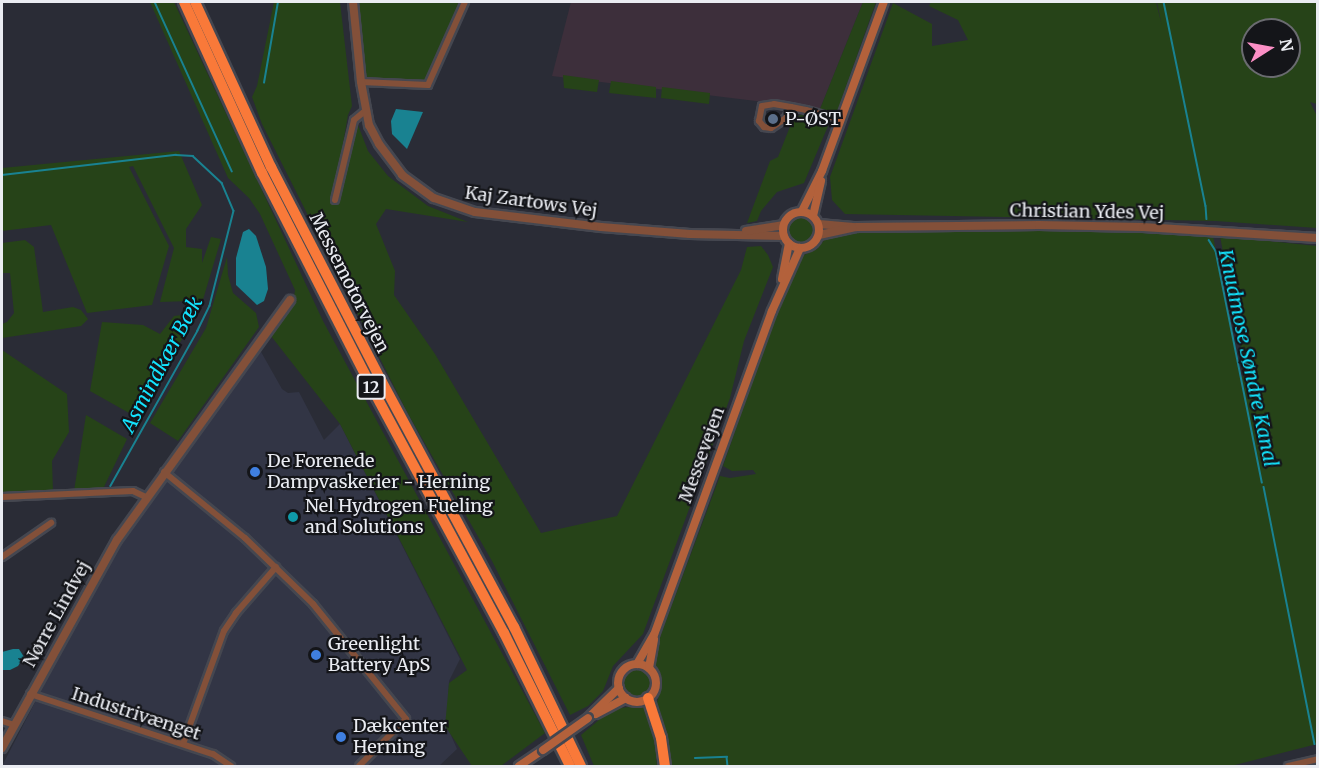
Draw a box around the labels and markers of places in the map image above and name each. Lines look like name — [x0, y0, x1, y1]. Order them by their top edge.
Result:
place label: P-ØST — [785, 108, 841, 130]
marker: P-ØST — [766, 112, 780, 126]
place label: De Forenede Dampvaskerier - Herning — [267, 451, 490, 494]
marker: De Forenede Dampvaskerier - Herning — [248, 465, 262, 479]
place label: Nel Hydrogen Fueling and Solutions — [305, 496, 493, 538]
marker: Nel Hydrogen Fueling and Solutions — [286, 510, 300, 524]
place label: Greenlight Battery ApS — [328, 634, 430, 676]
marker: Greenlight Battery ApS — [309, 648, 323, 662]
place label: Dækcenter Herning — [353, 716, 447, 758]
marker: Dækcenter Herning — [334, 730, 348, 744]

